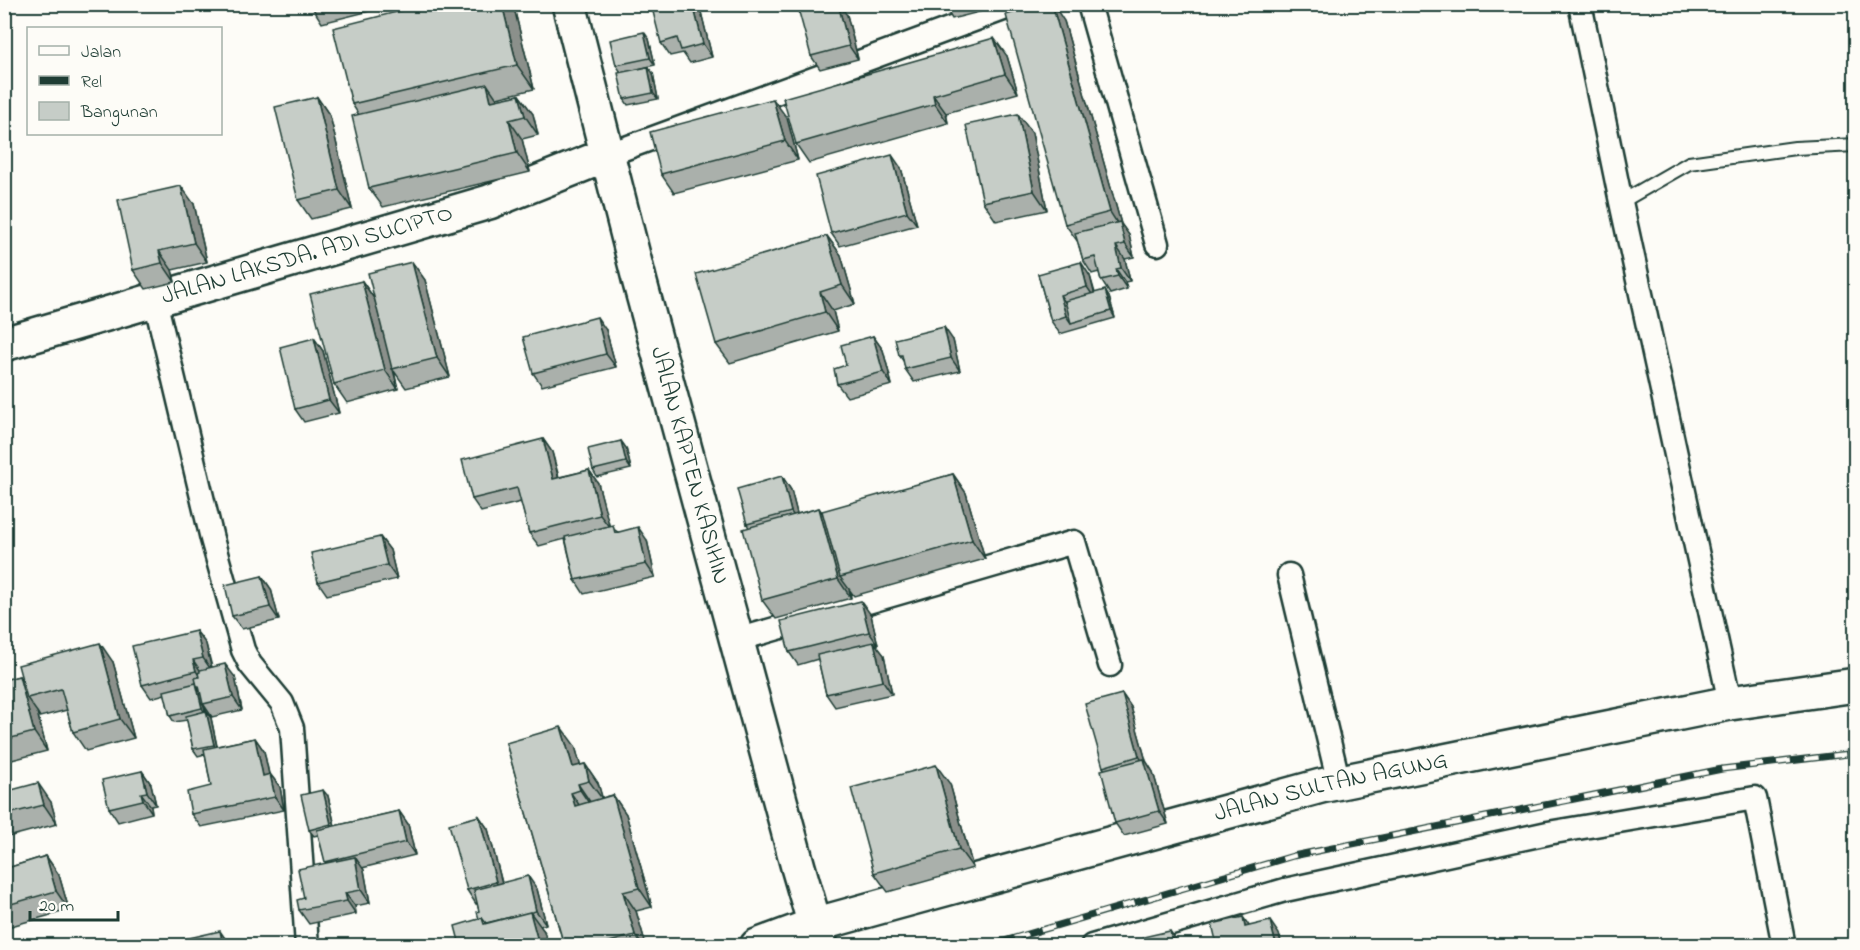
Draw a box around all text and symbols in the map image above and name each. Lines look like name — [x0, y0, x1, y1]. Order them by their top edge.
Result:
legend — [27, 27, 222, 135]
text: Jalan — [81, 40, 121, 66]
text: Rel — [81, 70, 102, 96]
text: Bangunan — [80, 100, 158, 127]
street label: JALAN LAKSDA. ADI SUCIPTO — [157, 196, 457, 314]
street label: JALAN KAPTEN KASIHIN — [640, 343, 738, 588]
street label: JALAN SULTAN AGUNG — [1210, 743, 1451, 832]
scale bar — [30, 884, 118, 922]
text: 20 m — [39, 894, 74, 920]

